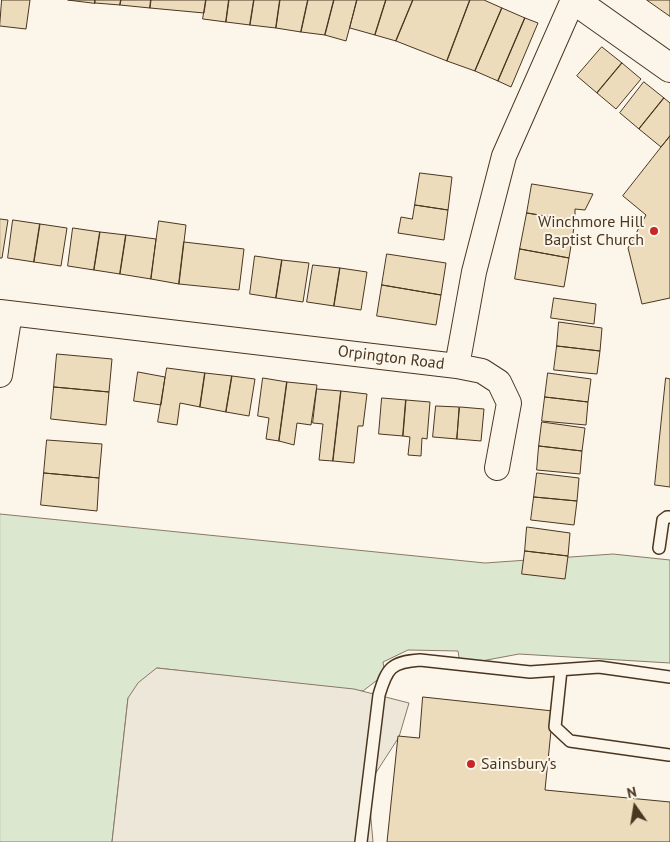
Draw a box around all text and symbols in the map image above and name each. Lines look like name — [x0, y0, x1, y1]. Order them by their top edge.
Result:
place label: Winchmore Hill Baptist Church — [538, 212, 644, 250]
marker: Winchmore Hill Baptist Church — [648, 225, 660, 237]
street label: Orpington Road — [337, 342, 445, 374]
place label: Sainsbury's — [481, 754, 557, 774]
marker: Sainsbury's — [465, 758, 477, 770]
north arrow — [610, 782, 660, 832]
text: N — [625, 783, 638, 802]

